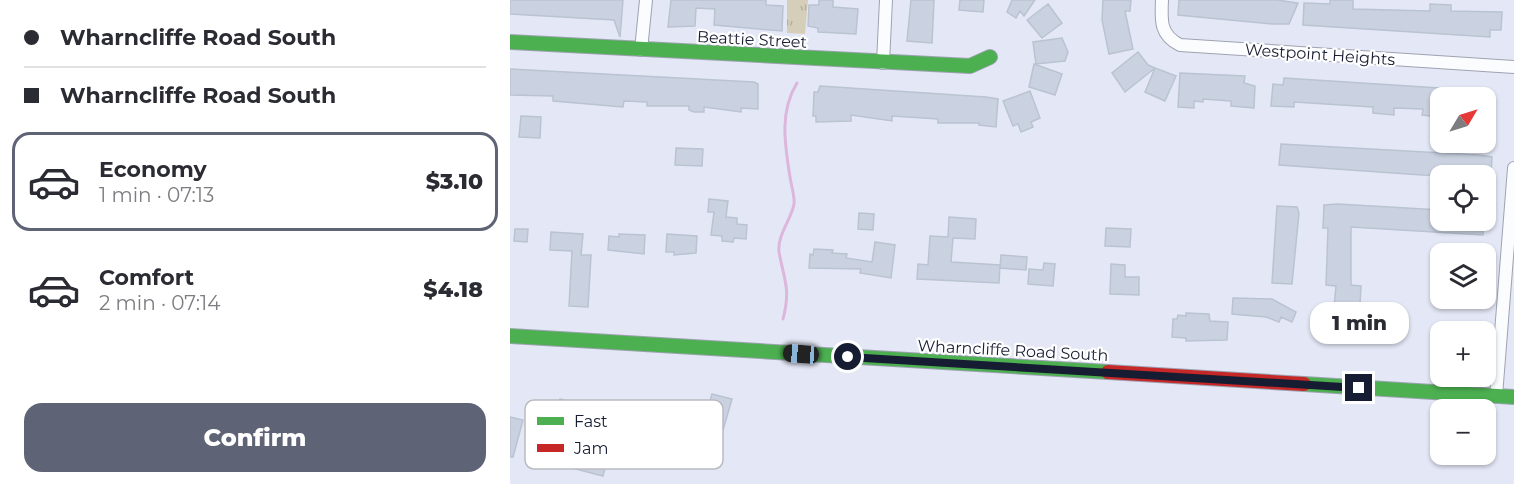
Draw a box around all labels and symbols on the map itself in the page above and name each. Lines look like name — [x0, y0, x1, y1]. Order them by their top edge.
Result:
street label: Beattie Street — [696, 27, 808, 52]
street label: Westpoint Heights — [1244, 40, 1396, 69]
north arrow — [1430, 87, 1496, 153]
callout: 1 min — [1310, 301, 1408, 343]
street label: Wharncliffe Road South — [917, 336, 1109, 365]
route start — [834, 343, 861, 370]
car — [782, 344, 820, 364]
route end — [1345, 374, 1372, 401]
legend — [525, 400, 723, 469]
text: Fast — [574, 412, 608, 431]
text: Jam — [573, 439, 608, 458]

